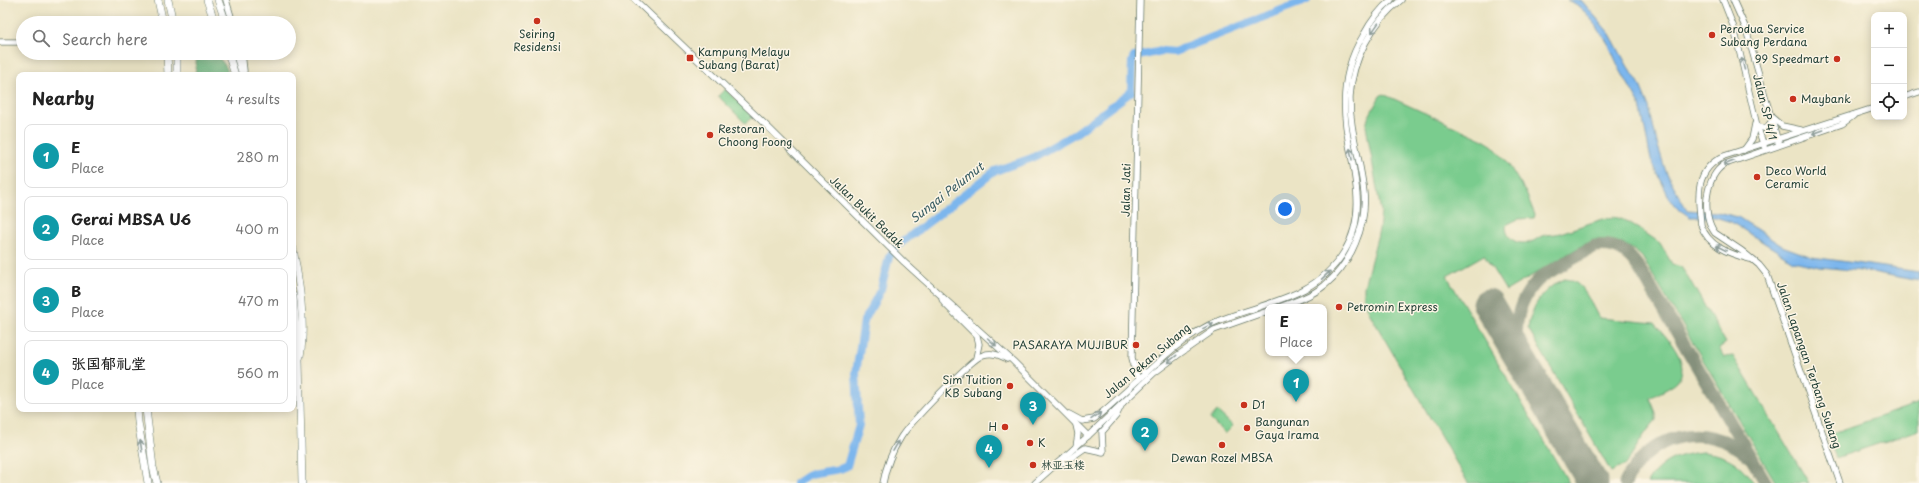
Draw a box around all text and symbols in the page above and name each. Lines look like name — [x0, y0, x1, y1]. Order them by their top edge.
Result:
map controls — [1871, 12, 1907, 120]
button: + — [1871, 12, 1907, 48]
search box — [16, 16, 296, 60]
marker: Seiring Residensi — [532, 16, 542, 26]
place label: Perodua Service Subang Perdana — [1720, 20, 1808, 50]
one-way arrow — [1371, 23, 1379, 34]
place label: Seiring Residensi — [513, 25, 561, 55]
icon: search — [30, 27, 52, 49]
text: Search here — [62, 27, 148, 50]
marker: Perodua Service Subang Perdana — [1707, 30, 1717, 40]
place label: Kampung Melayu Subang (Barat) — [698, 43, 790, 73]
button: − — [1871, 48, 1907, 84]
place label: 99 Speedmart — [1755, 50, 1830, 67]
marker: Kampung Melayu Subang (Barat) — [685, 53, 695, 63]
marker: 99 Speedmart — [1832, 54, 1842, 64]
one-way arrow — [1739, 58, 1747, 71]
street label: Jalan SP 4/1 — [1749, 72, 1782, 142]
button: locate — [1871, 84, 1907, 120]
text: Nearby — [32, 85, 94, 111]
text: 4 results — [226, 89, 280, 108]
place label: Maybank — [1801, 90, 1851, 107]
marker: Maybank — [1788, 94, 1798, 104]
place label: Restoran Choong Foong — [718, 120, 793, 150]
one-way arrow — [1811, 129, 1824, 136]
marker: Restoran Choong Foong — [705, 130, 715, 140]
text: E — [71, 135, 80, 158]
text: 1 — [43, 147, 49, 166]
text: 280 m — [237, 147, 279, 166]
one-way arrow — [1347, 148, 1355, 161]
water label: Sungai Pelumut — [906, 156, 989, 227]
text: Place — [71, 158, 104, 177]
one-way arrow — [1724, 160, 1736, 168]
place label: Deco World Ceramic — [1765, 162, 1827, 192]
street label: Jalan Jati — [1117, 163, 1134, 217]
street label: Jalan Bukit Badak — [826, 172, 909, 252]
marker: Deco World Ceramic — [1752, 172, 1762, 182]
your location — [1275, 199, 1295, 219]
text: Gerai MBSA U6 — [71, 207, 191, 230]
text: 2 — [41, 219, 51, 238]
text: 400 m — [236, 219, 279, 238]
text: Place — [71, 230, 104, 249]
one-way arrow — [1715, 244, 1727, 251]
one-way arrow — [1321, 270, 1331, 279]
text: B — [71, 279, 81, 302]
street label: Jalan Lapangan Terbang Subang — [1773, 279, 1846, 450]
text: 3 — [42, 291, 50, 310]
text: 470 m — [238, 291, 279, 310]
place label: Petromin Express — [1347, 298, 1438, 315]
text: Place — [71, 302, 104, 321]
marker: Petromin Express — [1334, 302, 1344, 312]
popup — [1265, 304, 1327, 356]
text: E — [1279, 309, 1289, 332]
street label: Jalan Pekan Subang — [1099, 319, 1194, 402]
one-way arrow — [1201, 322, 1213, 329]
text: Place — [1279, 332, 1313, 351]
place label: PASARAYA MUJIBUR — [1013, 336, 1128, 353]
one-way arrow — [987, 338, 997, 347]
marker: PASARAYA MUJIBUR — [1131, 340, 1141, 350]
text: 张国郁礼堂 — [71, 351, 146, 374]
one-way arrow — [1166, 355, 1177, 364]
text: 4 — [42, 363, 50, 382]
text: 560 m — [237, 363, 279, 382]
pin: 1 — [1283, 369, 1309, 402]
place label: Sim Tuition KB Subang — [942, 371, 1002, 401]
text: Place — [71, 374, 104, 393]
marker: Sim Tuition KB Subang — [1005, 381, 1015, 391]
pin: 3 — [1020, 392, 1046, 425]
place label: D1 — [1252, 396, 1265, 413]
marker: D1 — [1239, 400, 1249, 410]
one-way arrow — [1090, 412, 1101, 420]
place label: Bangunan Gaya Irama — [1255, 413, 1319, 443]
place label: H — [988, 418, 997, 435]
pin: 2 — [1132, 418, 1158, 451]
marker: H — [1000, 422, 1010, 432]
marker: Bangunan Gaya Irama — [1242, 423, 1252, 433]
place label: K — [1038, 434, 1046, 451]
pin: 4 — [976, 435, 1002, 468]
marker: K — [1025, 438, 1035, 448]
one-way arrow — [137, 440, 145, 453]
one-way arrow — [892, 440, 900, 452]
marker: Dewan Rozel MBSA — [1217, 440, 1227, 450]
place label: Dewan Rozel MBSA — [1171, 449, 1273, 466]
place label: 林亚玉楼 — [1041, 456, 1085, 473]
marker: 林亚玉楼 — [1028, 460, 1038, 470]

